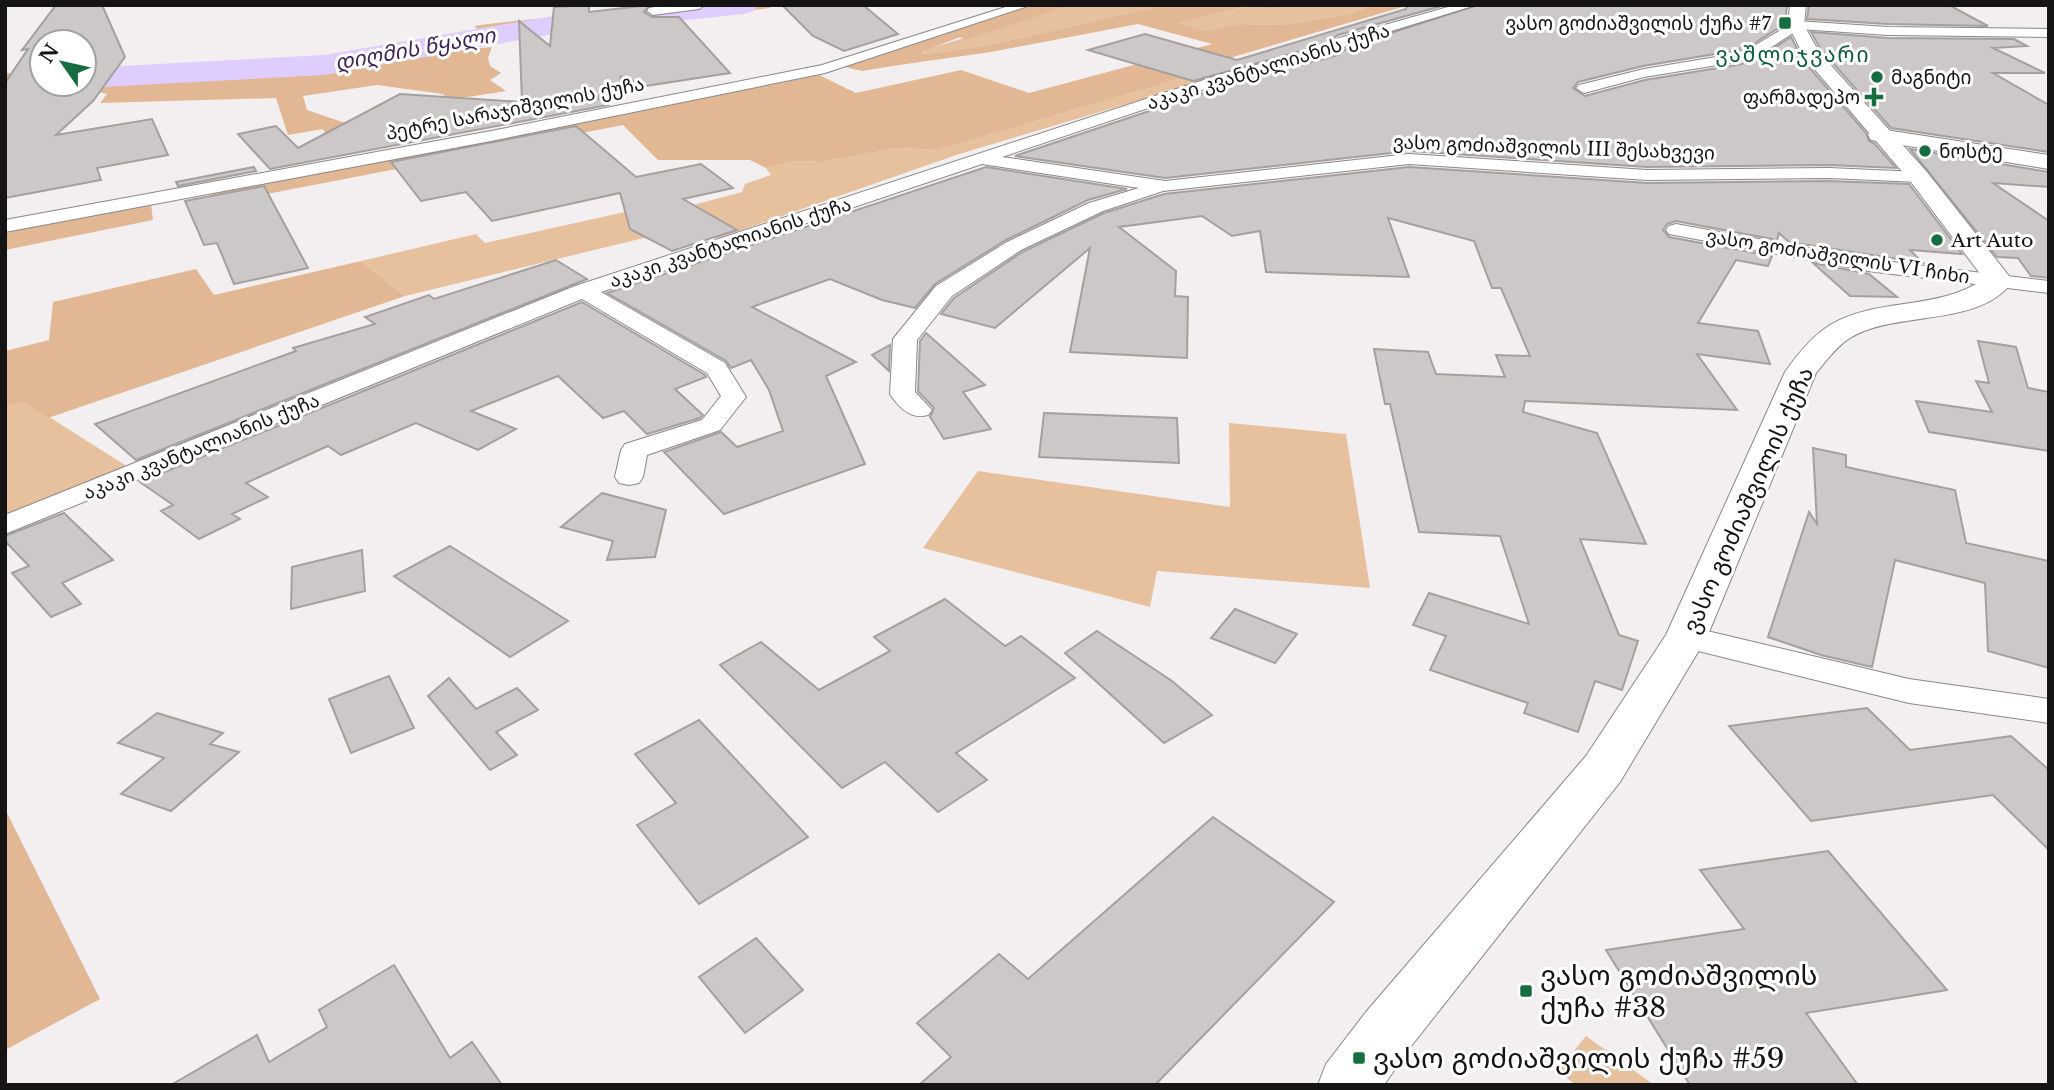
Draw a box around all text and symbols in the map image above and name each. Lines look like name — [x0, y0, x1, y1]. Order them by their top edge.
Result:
place label: ვასო გოძიაშვილის ქუჩა #7 — [1505, 12, 1771, 36]
marker: ვასო გოძიაშვილის ქუჩა #7 — [1777, 15, 1793, 31]
street label: აკაკი კვანტალიანის ქუჩა — [1144, 19, 1393, 115]
water label: დიღმის წყალი — [333, 22, 498, 76]
north arrow — [28, 28, 98, 98]
text: N — [35, 40, 64, 68]
district label: ვაშლიჯვარი — [1715, 42, 1871, 68]
place label: მაგნიტი — [1891, 66, 1971, 89]
marker: მაგნიტი — [1869, 69, 1885, 85]
street label: პეტრე სარაჯიშვილის ქუჩა — [384, 72, 646, 146]
place label: ფარმადეპო — [1743, 86, 1860, 110]
marker: ფარმადეპო — [1866, 89, 1882, 105]
street label: ვასო გოძიაშვილის III შესახვევი — [1393, 130, 1715, 166]
place label: ნოსტე — [1939, 140, 2003, 163]
marker: ნოსტე — [1917, 143, 1933, 159]
street label: აკაკი კვანტალიანის ქუჩა — [606, 192, 854, 293]
street label: ვასო გოძიაშვილის VI ჩიხი — [1704, 224, 1971, 290]
place label: Art Auto — [1950, 229, 2033, 252]
marker: Art Auto — [1929, 232, 1945, 248]
street label: ვასო გოძიაშვილის ქუჩა — [1677, 363, 1819, 637]
street label: აკაკი კვანტალიანის ქუჩა — [80, 388, 323, 505]
place label: ვასო გოძიაშვილის ქუჩა #38 — [1540, 958, 1818, 1025]
marker: ვასო გოძიაშვილის ქუჩა #38 — [1518, 983, 1534, 999]
place label: ვასო გოძიაშვილის ქუჩა #59 — [1373, 1041, 1785, 1076]
marker: ვასო გოძიაშვილის ქუჩა #59 — [1351, 1050, 1367, 1066]

